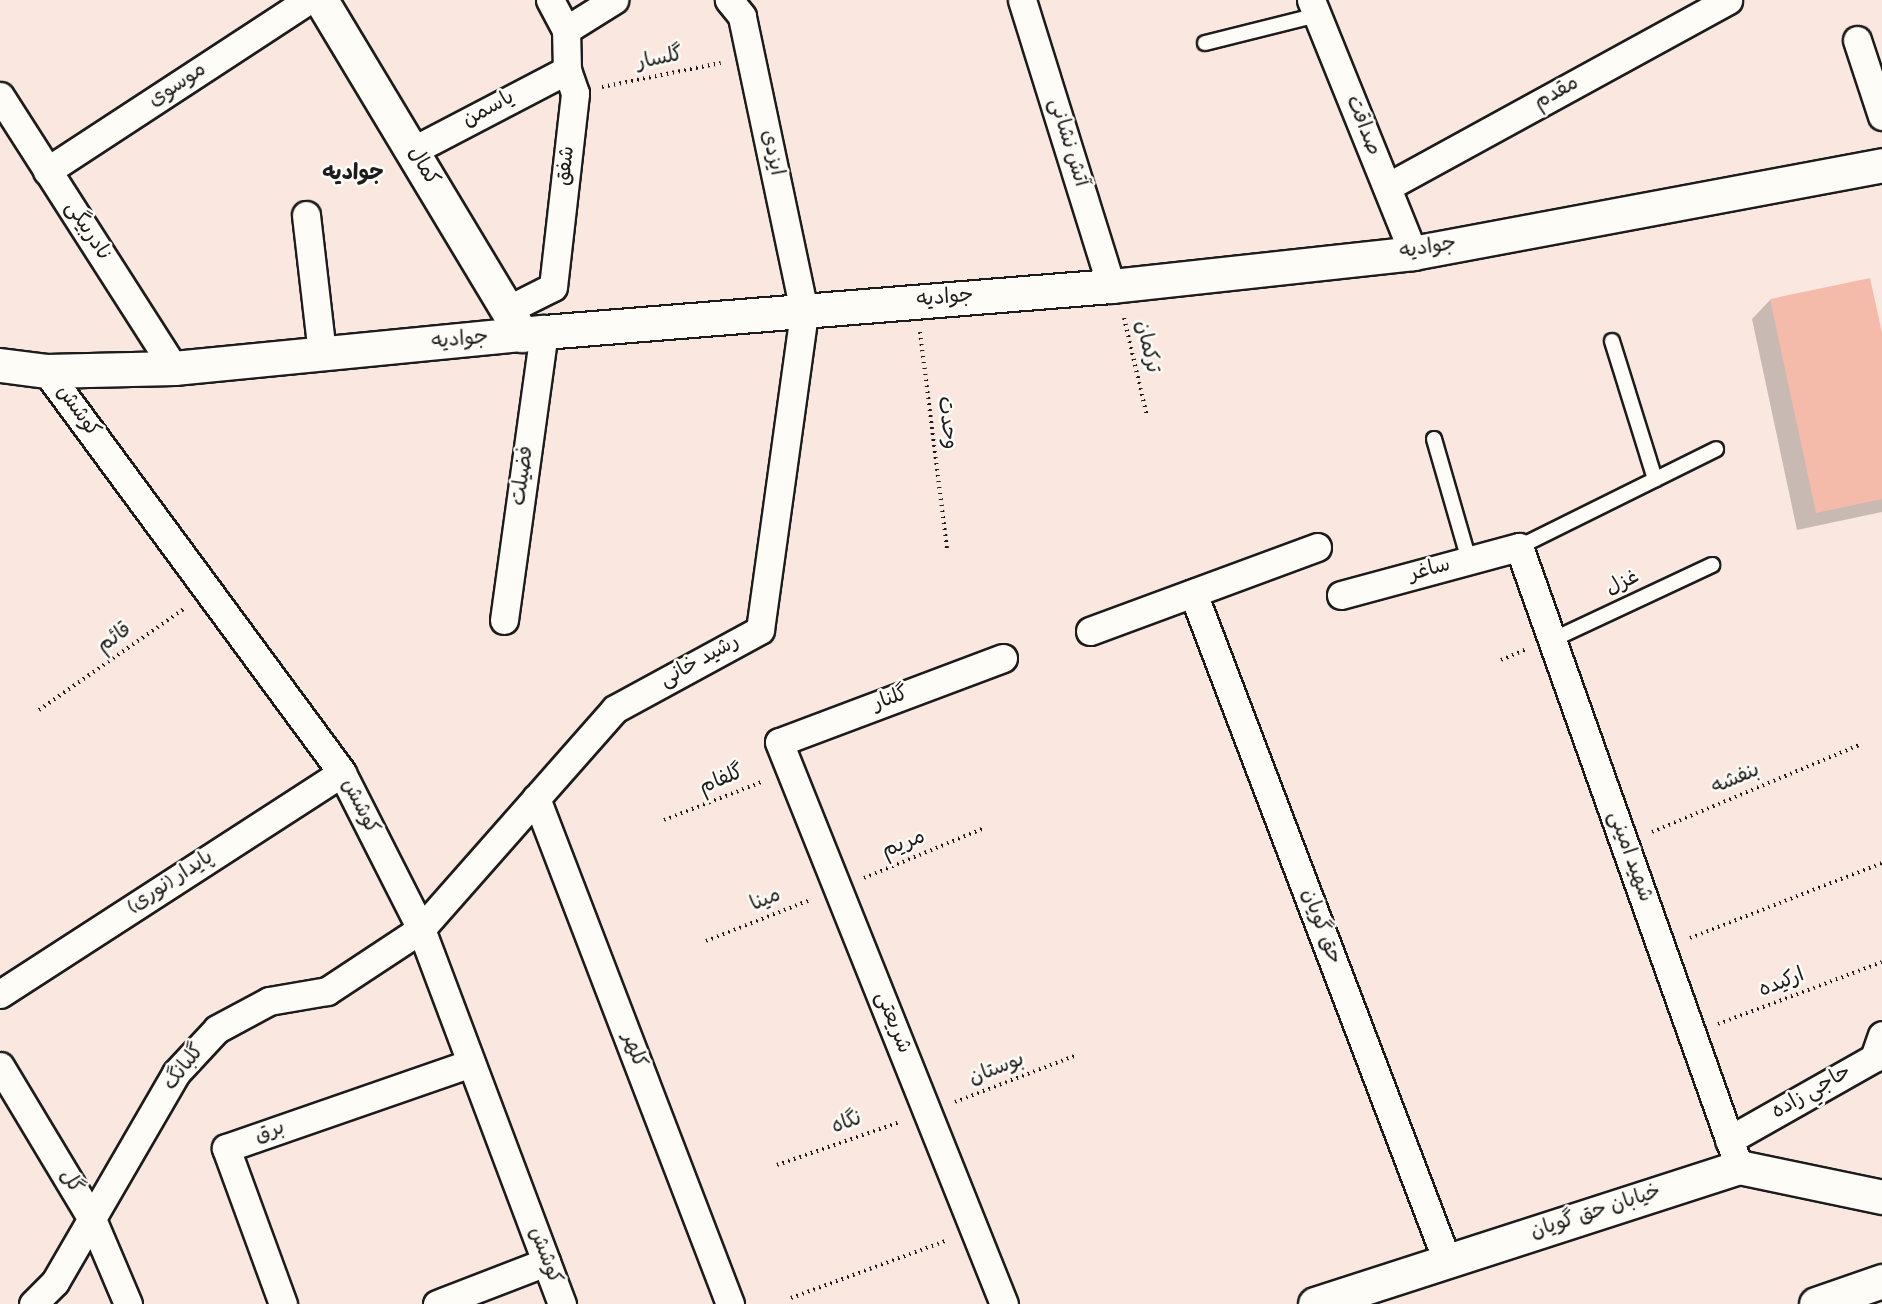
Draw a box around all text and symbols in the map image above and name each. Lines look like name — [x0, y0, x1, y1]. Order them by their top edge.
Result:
street label: گلسار — [634, 43, 686, 77]
street label: موسوی — [144, 58, 212, 114]
street label: مقدم — [1530, 72, 1584, 116]
street label: یاسمن — [459, 86, 519, 134]
street label: صداقت — [1339, 92, 1385, 160]
street label: آتش نشانی — [1042, 96, 1092, 190]
street label: ایزدی — [754, 128, 788, 178]
street label: کمال — [401, 143, 443, 191]
street label: شفق — [552, 145, 582, 187]
district label: جوادیه — [322, 162, 384, 188]
street label: نادربیگی — [58, 197, 116, 267]
street label: جوادیه — [1398, 232, 1458, 266]
street label: جوادیه — [915, 284, 975, 314]
street label: ترکمان — [1128, 318, 1164, 376]
street label: جوادیه — [430, 326, 490, 356]
street label: کوشش — [49, 381, 105, 443]
street label: وحدت — [930, 395, 962, 451]
street label: فضیلت — [507, 444, 541, 508]
street label: ساغر — [1406, 553, 1454, 589]
street label: غزل — [1602, 565, 1644, 603]
street label: قائم — [93, 618, 137, 660]
street label: رشید خانی — [656, 630, 744, 694]
street label: گلنار — [870, 682, 912, 718]
street label: بنفشه — [1708, 759, 1764, 801]
street label: گلفام — [696, 761, 748, 801]
street label: کوشش — [334, 775, 384, 839]
street label: شهید امینی — [1601, 808, 1657, 906]
street label: مریم — [879, 825, 929, 865]
street label: پایدار (نوری) — [123, 846, 219, 920]
street label: مینا — [747, 884, 785, 918]
street label: حق گویان — [1294, 886, 1346, 968]
street label: ارکیده — [1755, 964, 1809, 1004]
street label: شریعتی — [868, 988, 916, 1058]
street label: کلهر — [615, 1030, 651, 1072]
street label: گلبانگ — [159, 1040, 211, 1096]
street label: بوستان — [966, 1048, 1028, 1092]
street label: حاجي زاده — [1768, 1060, 1856, 1126]
street label: نگاه — [829, 1107, 865, 1141]
street label: برق — [252, 1116, 288, 1150]
street label: گل — [53, 1165, 87, 1199]
street label: خیابان حق گویان — [1528, 1180, 1664, 1246]
street label: کوشش — [522, 1224, 566, 1288]

